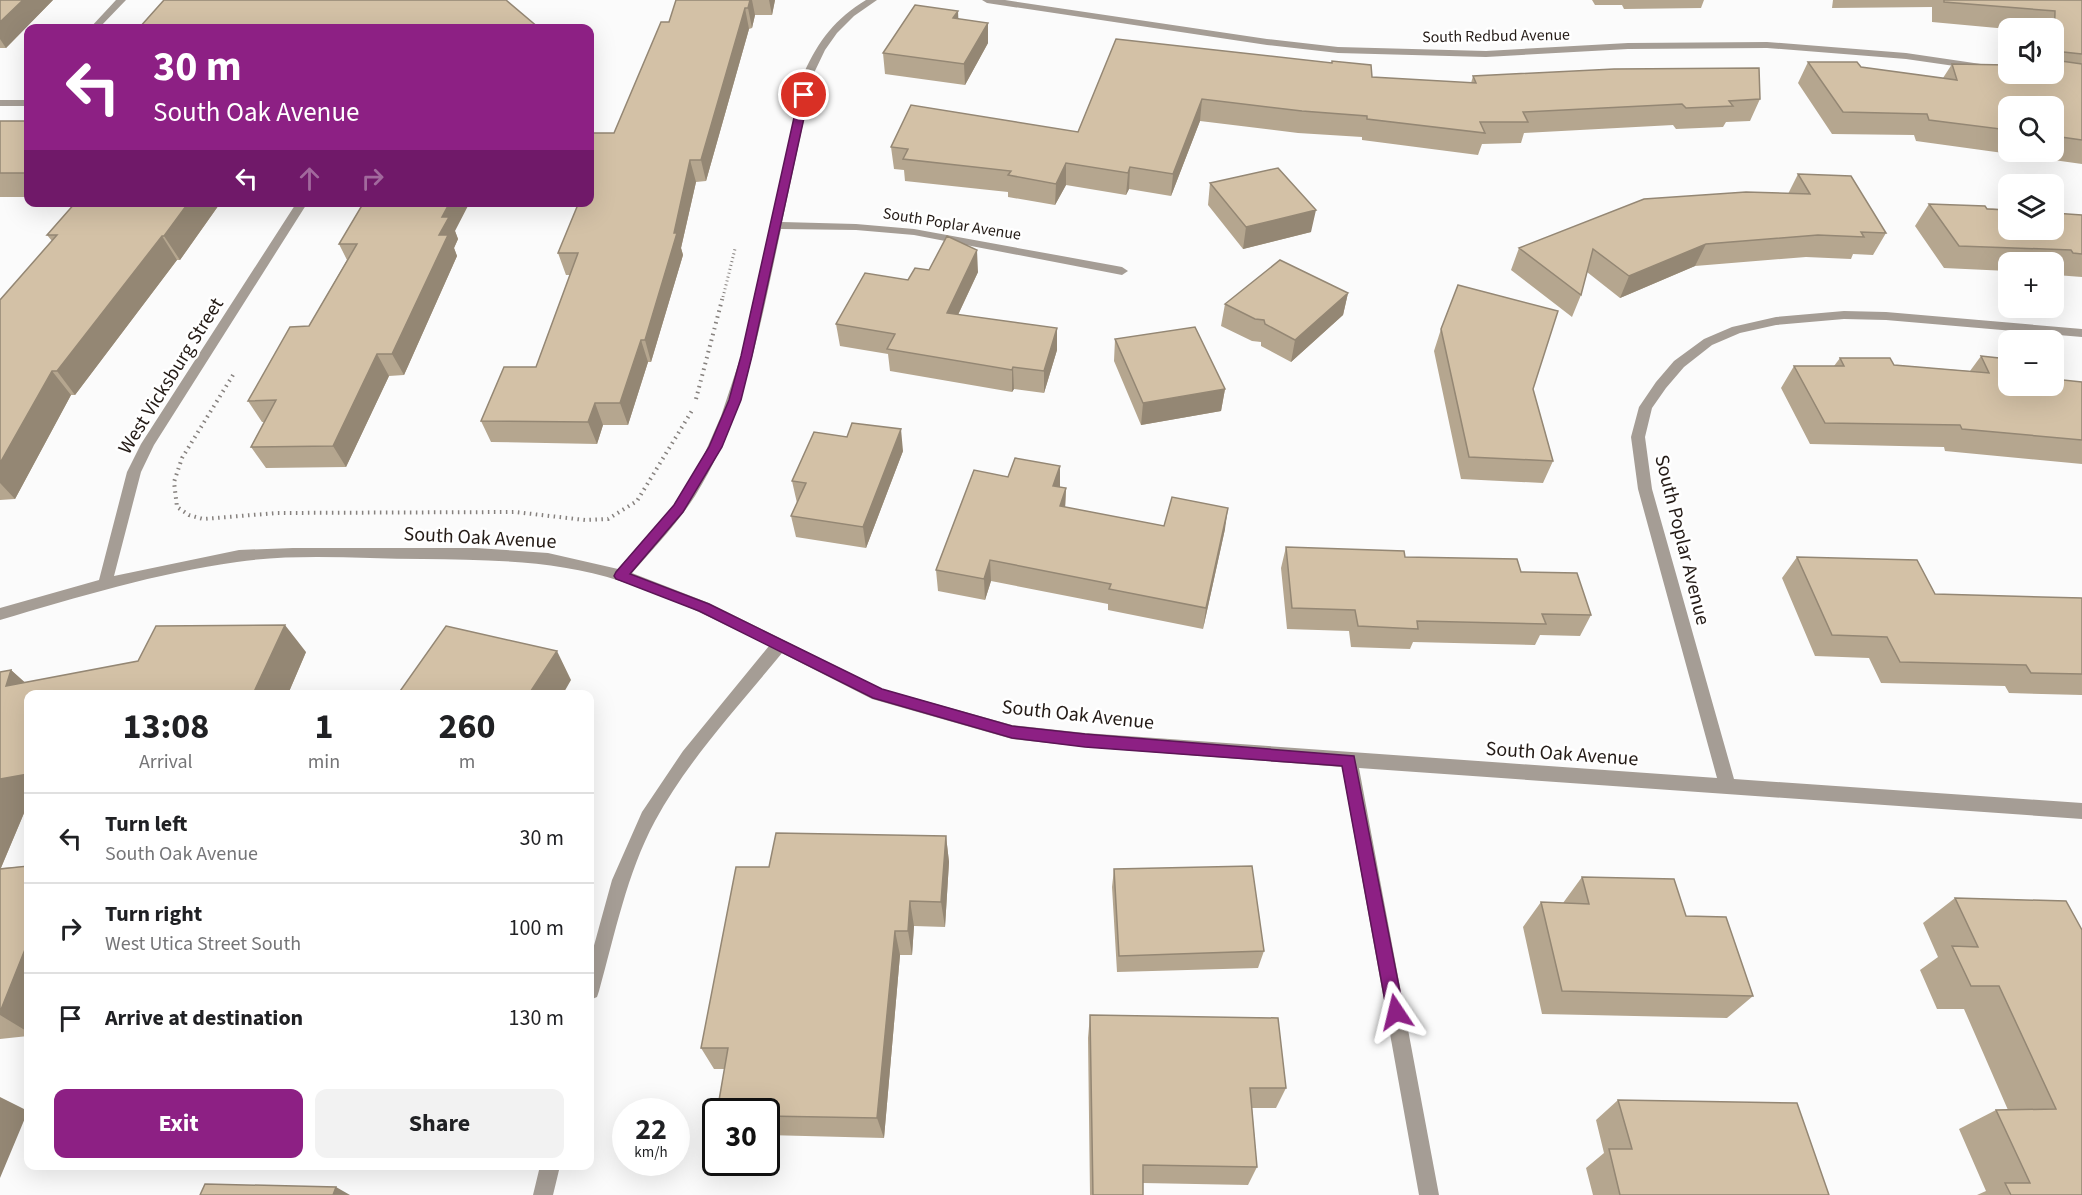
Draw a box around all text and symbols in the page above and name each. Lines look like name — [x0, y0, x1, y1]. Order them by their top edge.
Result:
map controls — [1998, 18, 2064, 396]
button: sound — [1998, 18, 2064, 84]
street label: South Redbud Avenue — [1422, 24, 1570, 48]
text: 30 m — [153, 37, 242, 97]
icon: left — [54, 48, 132, 126]
pin — [778, 69, 829, 120]
icon: arrive — [787, 78, 820, 111]
text: South Oak Avenue — [153, 93, 359, 132]
button: search — [1998, 96, 2064, 162]
icon: left — [230, 162, 263, 195]
icon: ahead — [293, 162, 326, 195]
icon: right — [356, 162, 389, 195]
button: layers — [1998, 174, 2064, 240]
street label: South Poplar Avenue — [881, 202, 1023, 246]
button: + — [1998, 252, 2064, 318]
street label: West Vicksburg Street — [111, 292, 231, 460]
button: − — [1998, 330, 2064, 396]
street label: South Poplar Avenue — [1647, 452, 1717, 628]
street label: South Oak Avenue — [403, 520, 557, 556]
street label: South Oak Avenue — [1000, 693, 1156, 737]
text: 13:08 — [122, 701, 209, 752]
text: 1 — [314, 701, 333, 752]
text: 260 — [439, 701, 496, 752]
street label: South Oak Avenue — [1485, 735, 1639, 773]
text: Arrival — [139, 748, 193, 776]
text: min — [308, 748, 340, 776]
text: m — [459, 748, 475, 776]
text: Turn left — [105, 808, 187, 840]
icon: left — [54, 822, 87, 855]
text: 30 m — [519, 822, 564, 854]
text: South Oak Avenue — [105, 840, 258, 868]
text: Turn right — [105, 898, 202, 930]
icon: right — [54, 912, 87, 945]
text: 100 m — [509, 912, 564, 944]
text: West Utica Street South — [105, 930, 301, 958]
position arrow — [1364, 980, 1428, 1044]
icon: arrive — [54, 1002, 87, 1035]
text: Arrive at destination — [105, 1002, 303, 1034]
text: 130 m — [509, 1002, 564, 1034]
button: Exit — [54, 1089, 303, 1158]
button: Share — [315, 1089, 564, 1158]
speed limit sign: 30 — [702, 1098, 780, 1176]
text: 22 — [635, 1108, 667, 1151]
text: km/h — [634, 1142, 668, 1163]

